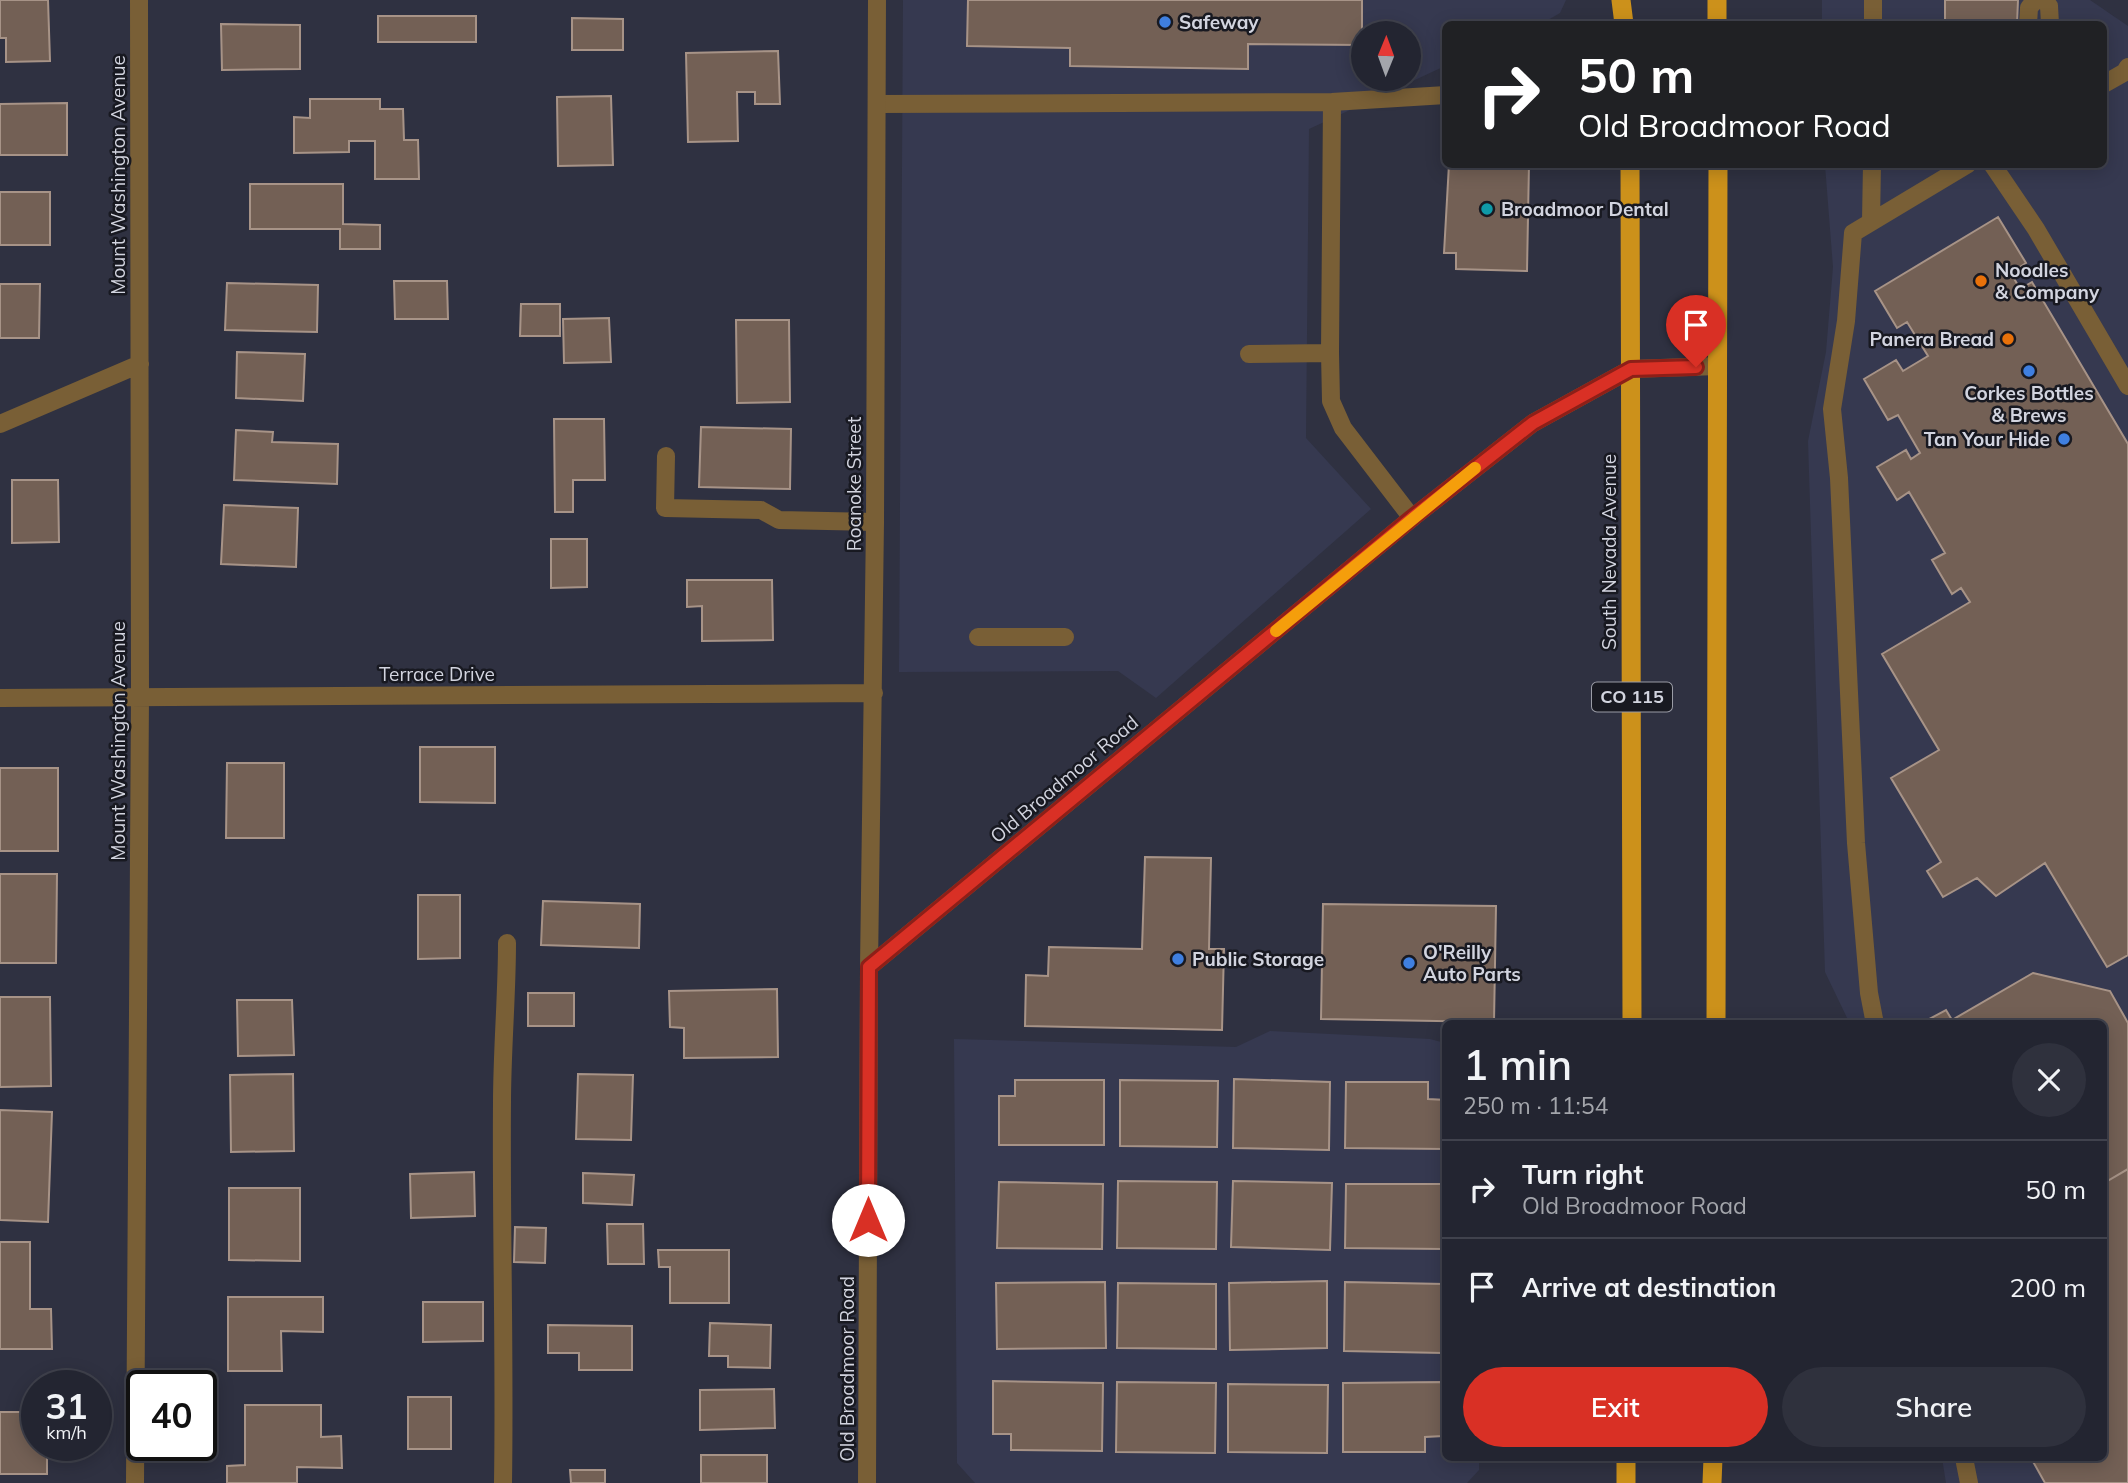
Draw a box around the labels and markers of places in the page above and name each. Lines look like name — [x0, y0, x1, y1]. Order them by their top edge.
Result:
place label: Safeway — [1179, 10, 1259, 34]
marker: Safeway — [1157, 14, 1173, 30]
place label: Broadmoor Dental — [1501, 197, 1669, 221]
marker: Broadmoor Dental — [1479, 201, 1495, 217]
place label: Noodles & Company — [1995, 258, 2100, 304]
marker: Noodles & Company — [1973, 273, 1989, 289]
pin — [1666, 295, 1726, 367]
place label: Panera Bread — [1869, 327, 1994, 351]
marker: Panera Bread — [2000, 331, 2016, 347]
marker: Corkes Bottles & Brews — [2021, 363, 2037, 379]
place label: Corkes Bottles & Brews — [1964, 381, 2094, 427]
place label: Tan Your Hide — [1924, 427, 2050, 451]
marker: Tan Your Hide — [2056, 431, 2072, 447]
place label: O'Reilly Auto Parts — [1423, 940, 1521, 986]
place label: Public Storage — [1192, 947, 1324, 971]
marker: Public Storage — [1170, 951, 1186, 967]
marker: O'Reilly Auto Parts — [1401, 955, 1417, 971]

